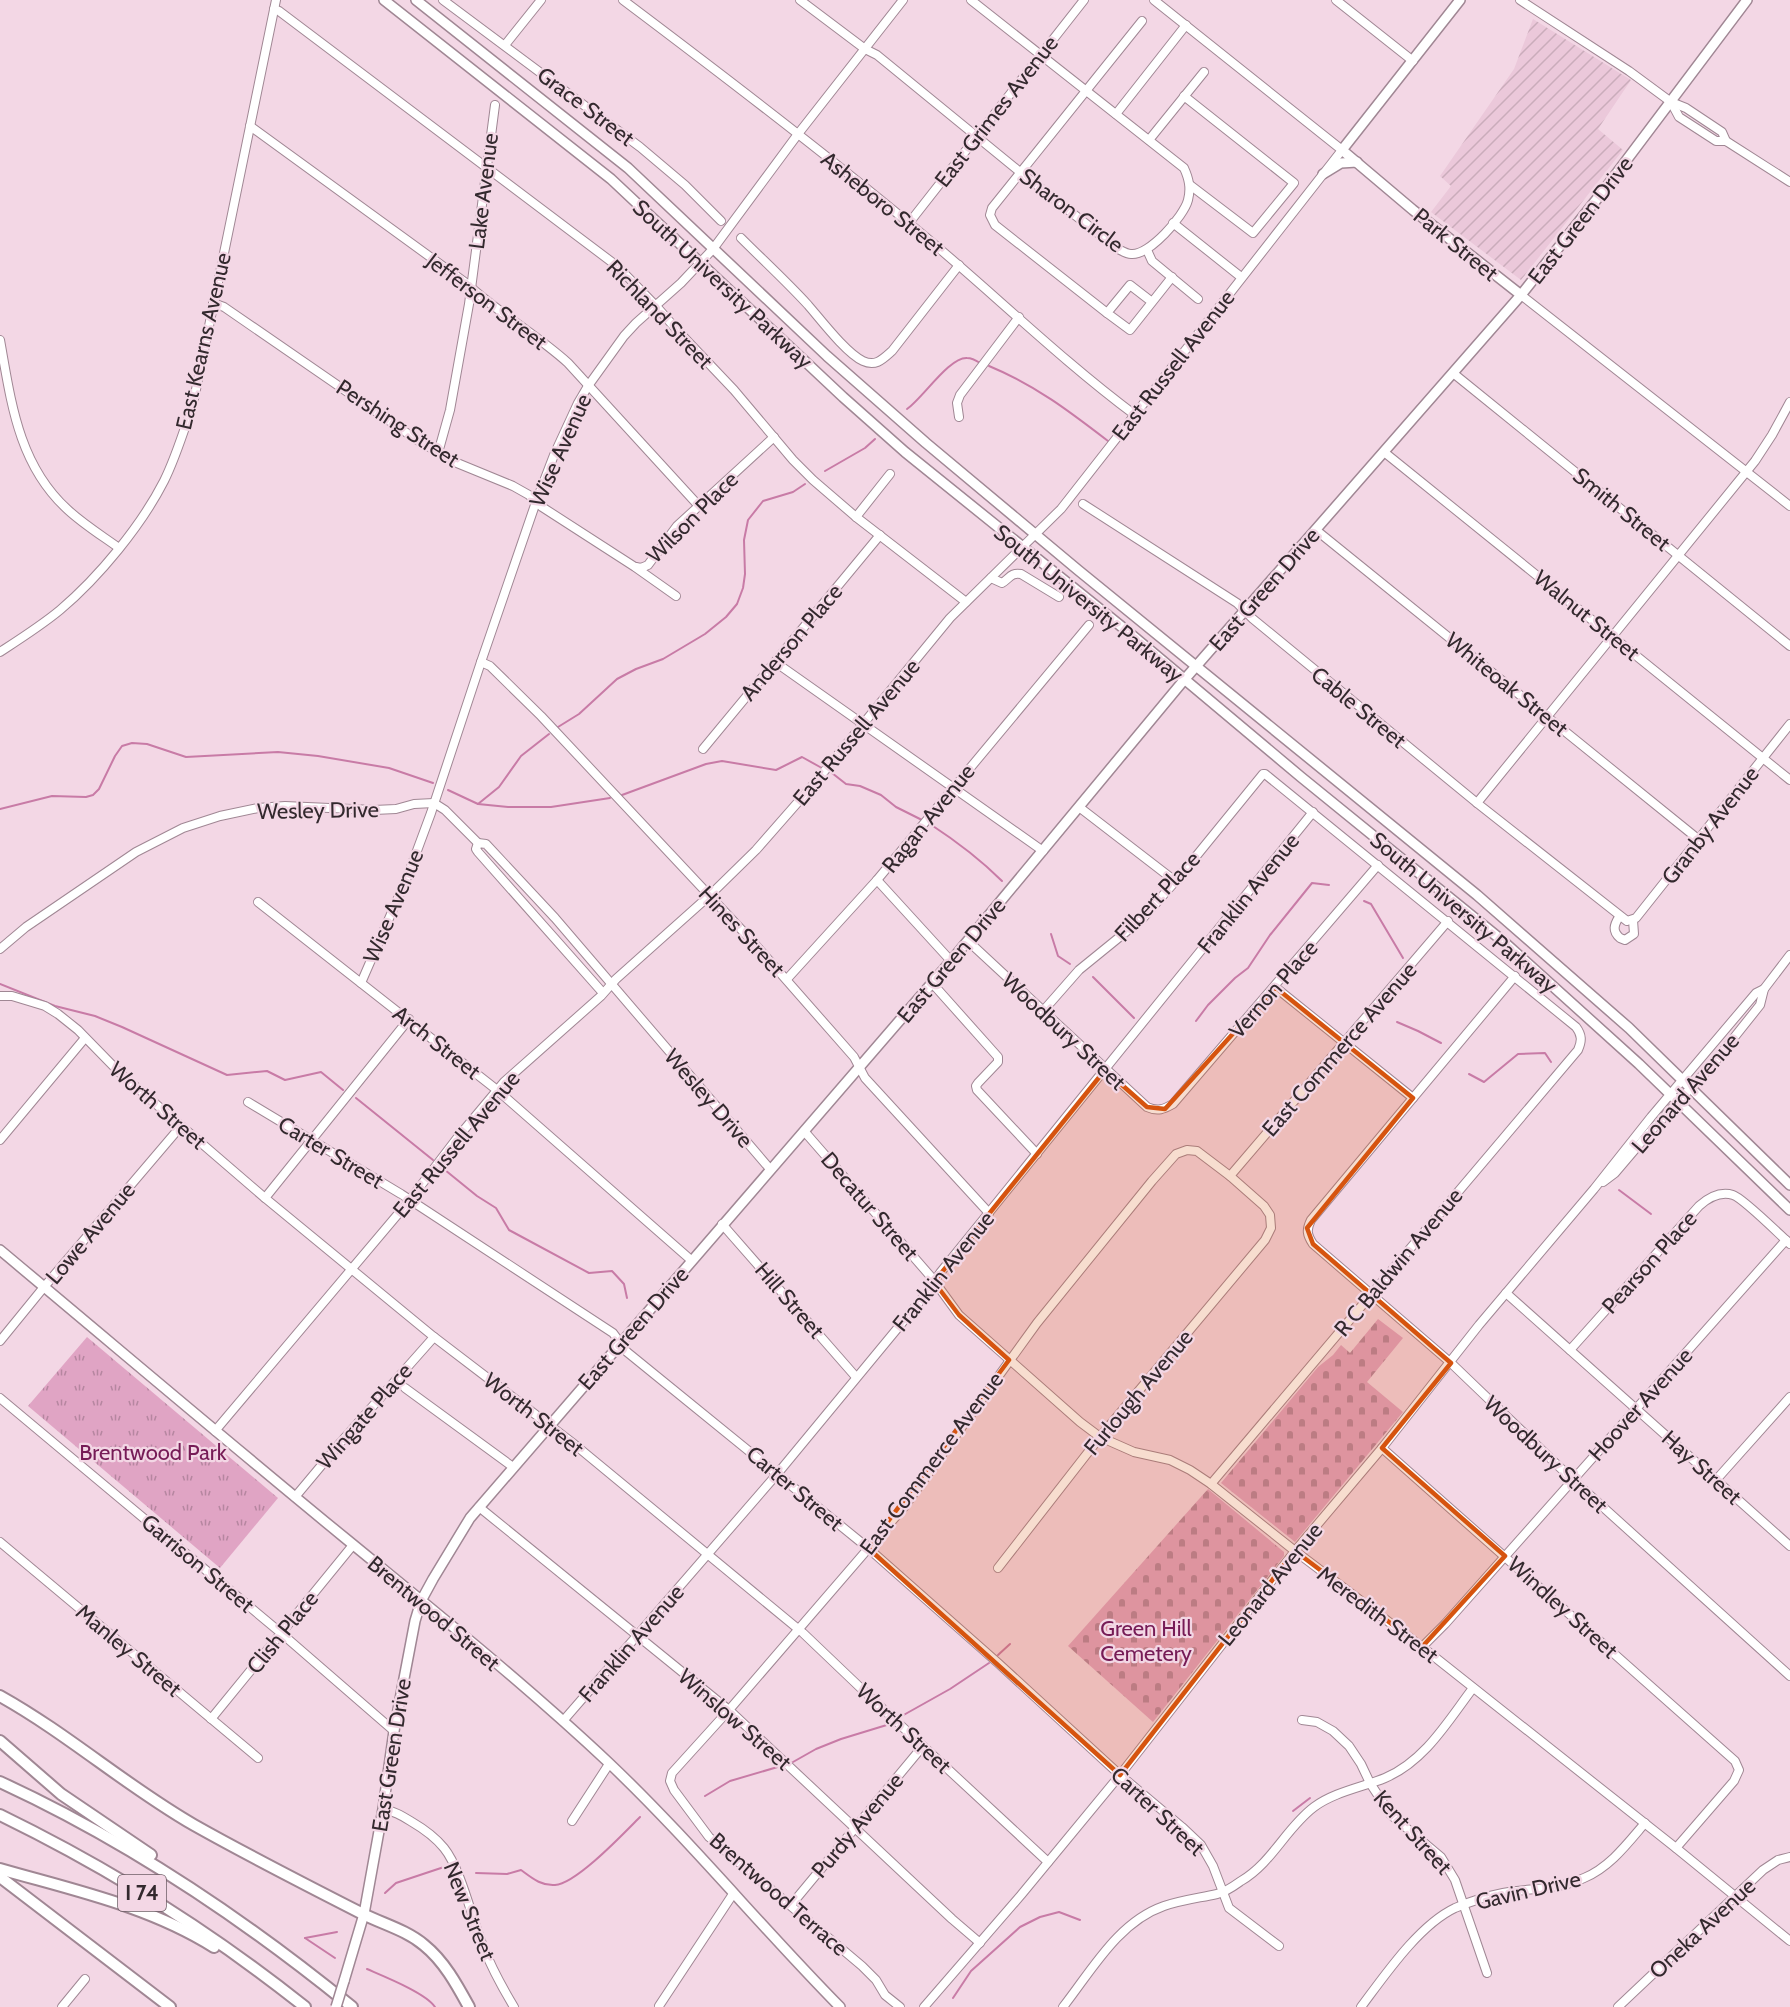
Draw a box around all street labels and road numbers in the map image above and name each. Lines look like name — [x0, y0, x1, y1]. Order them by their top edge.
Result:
street label: East Grimes Avenue — [929, 30, 1064, 192]
street label: Grace Street — [532, 61, 640, 152]
street label: Lake Avenue — [463, 131, 504, 251]
street label: Asheboro Street — [816, 146, 950, 262]
street label: East Green Drive — [1522, 151, 1639, 290]
street label: Sharon Circle — [1014, 163, 1129, 258]
street label: South University Parkway — [627, 194, 818, 375]
street label: Park Street — [1408, 202, 1504, 287]
street label: Jefferson Street — [420, 247, 553, 356]
street label: East Kearns Avenue — [170, 250, 237, 432]
street label: Richland Street — [601, 254, 719, 375]
street label: East Russell Avenue — [1106, 285, 1240, 446]
street label: Pershing Street — [331, 374, 465, 473]
street label: Wise Avenue — [524, 390, 597, 511]
street label: Smith Street — [1568, 462, 1676, 557]
street label: Wilson Place — [641, 466, 744, 569]
street label: South University Parkway — [988, 519, 1189, 688]
street label: East Green Drive — [1203, 522, 1325, 657]
street label: Walnut Street — [1528, 564, 1646, 667]
street label: Anderson Place — [735, 578, 848, 706]
street label: Whiteoak Street — [1440, 627, 1574, 742]
street label: East Russell Avenue — [787, 653, 926, 811]
street label: Cable Street — [1306, 661, 1412, 754]
street label: Ragan Avenue — [876, 758, 980, 878]
street label: Granby Avenue — [1656, 761, 1765, 890]
street label: Wesley Drive — [257, 796, 379, 825]
street label: South University Parkway — [1365, 826, 1563, 999]
street label: Franklin Avenue — [1192, 828, 1305, 959]
street label: Wise Avenue — [358, 845, 429, 967]
street label: Filbert Place — [1109, 846, 1206, 947]
street label: Hines Street — [693, 880, 791, 983]
street label: East Green Drive — [891, 892, 1011, 1028]
street label: Vernon Place — [1223, 935, 1323, 1044]
street label: East Commerce Avenue — [1256, 957, 1422, 1142]
street label: Woodbury Street — [996, 967, 1132, 1096]
street label: Arch Street — [388, 1000, 486, 1085]
street label: Leonard Avenue — [1626, 1028, 1745, 1159]
street label: Wesley Drive — [658, 1043, 759, 1153]
street label: Worth Street — [104, 1056, 212, 1155]
street label: East Russell Avenue — [387, 1065, 526, 1223]
street label: Carter Street — [273, 1110, 389, 1195]
street label: Decatur Street — [815, 1147, 924, 1267]
street label: Lowe Avenue — [40, 1177, 141, 1290]
street label: R C Baldwin Avenue — [1328, 1183, 1468, 1342]
street label: Pearson Place — [1596, 1205, 1703, 1319]
street label: Franklin Avenue — [887, 1206, 1000, 1337]
street label: Hill Street — [749, 1257, 830, 1344]
street label: East Green Drive — [572, 1261, 694, 1396]
street label: Furlough Avenue — [1078, 1324, 1199, 1461]
street label: Hoover Avenue — [1583, 1342, 1698, 1466]
street label: Wingate Place — [311, 1358, 418, 1475]
street label: Worth Street — [478, 1367, 590, 1462]
street label: East Commerce Avenue — [854, 1367, 1009, 1560]
street label: Woodbury Street — [1478, 1390, 1614, 1519]
street label: Hay Street — [1656, 1425, 1748, 1511]
street label: Carter Street — [741, 1440, 849, 1537]
street label: Garrison Street — [136, 1508, 260, 1619]
street label: Leonard Avenue — [1213, 1517, 1328, 1651]
street label: Brentwood Street — [362, 1550, 506, 1677]
street label: Windley Street — [1502, 1551, 1624, 1664]
street label: Meredith Street — [1312, 1560, 1444, 1669]
street label: Franklin Avenue — [573, 1579, 690, 1708]
street label: Clish Place — [241, 1585, 324, 1679]
street label: Manley Street — [70, 1598, 187, 1703]
street label: Winslow Street — [672, 1663, 797, 1776]
street label: East Green Drive — [366, 1677, 417, 1834]
street label: Worth Street — [851, 1678, 957, 1779]
street label: Carter Street — [1105, 1761, 1210, 1862]
street label: Purdy Avenue — [806, 1767, 909, 1883]
street label: Kent Street — [1368, 1785, 1458, 1880]
street label: Brentwood Terrace — [704, 1827, 853, 1962]
street label: New Street — [438, 1858, 502, 1965]
street label: Gavin Drive — [1473, 1865, 1583, 1916]
street label: Oneka Avenue — [1644, 1872, 1761, 1984]
road number: I 74 — [118, 1875, 166, 1911]

